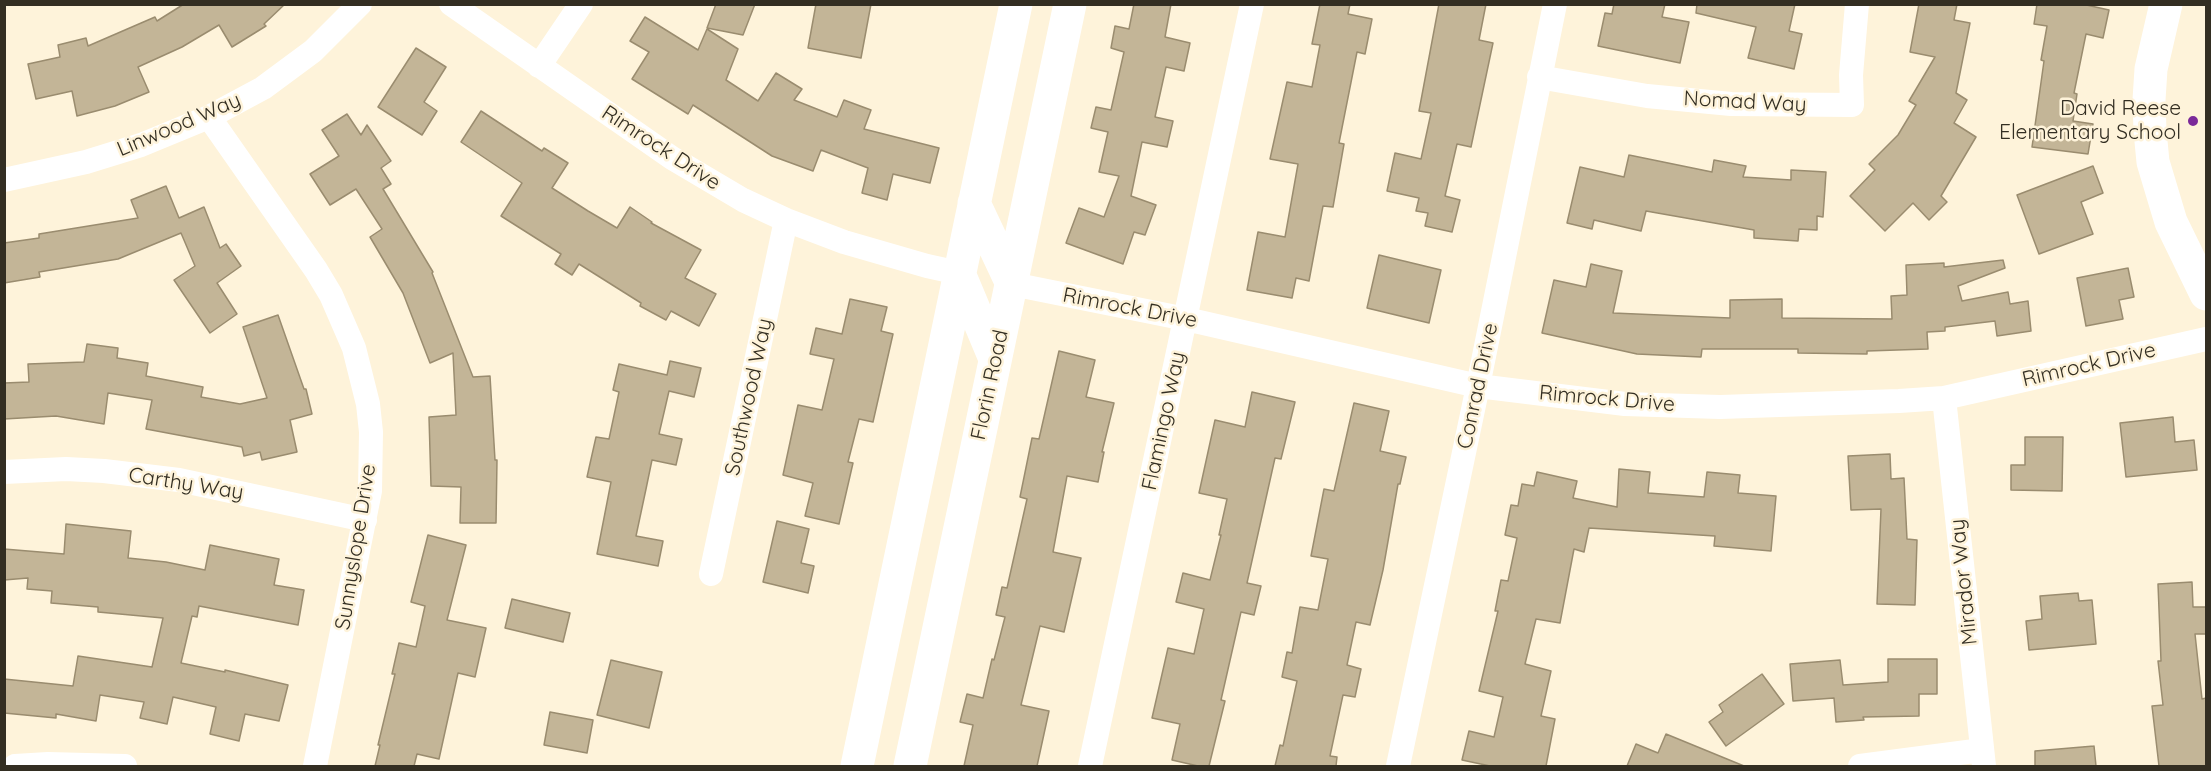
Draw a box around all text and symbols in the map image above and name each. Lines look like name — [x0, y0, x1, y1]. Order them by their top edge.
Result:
street label: Nomad Way — [1683, 86, 1807, 118]
street label: Linwood Way — [113, 88, 245, 162]
place label: David Reese Elementary School — [1999, 96, 2181, 146]
street label: Rimrock Drive — [597, 100, 725, 196]
marker: David Reese Elementary School — [2186, 114, 2200, 128]
street label: Rimrock Drive — [1061, 283, 1199, 333]
street label: Southwood Way — [720, 316, 778, 478]
street label: Conrad Drive — [1452, 321, 1504, 451]
street label: Florin Road — [966, 328, 1014, 442]
street label: Rimrock Drive — [2020, 337, 2158, 393]
street label: Flamingo Way — [1137, 349, 1191, 493]
street label: Rimrock Drive — [1538, 381, 1676, 417]
street label: Carthy Way — [127, 462, 245, 506]
street label: Sunnyslope Drive — [330, 462, 382, 632]
street label: Mirador Way — [1945, 518, 1983, 646]

